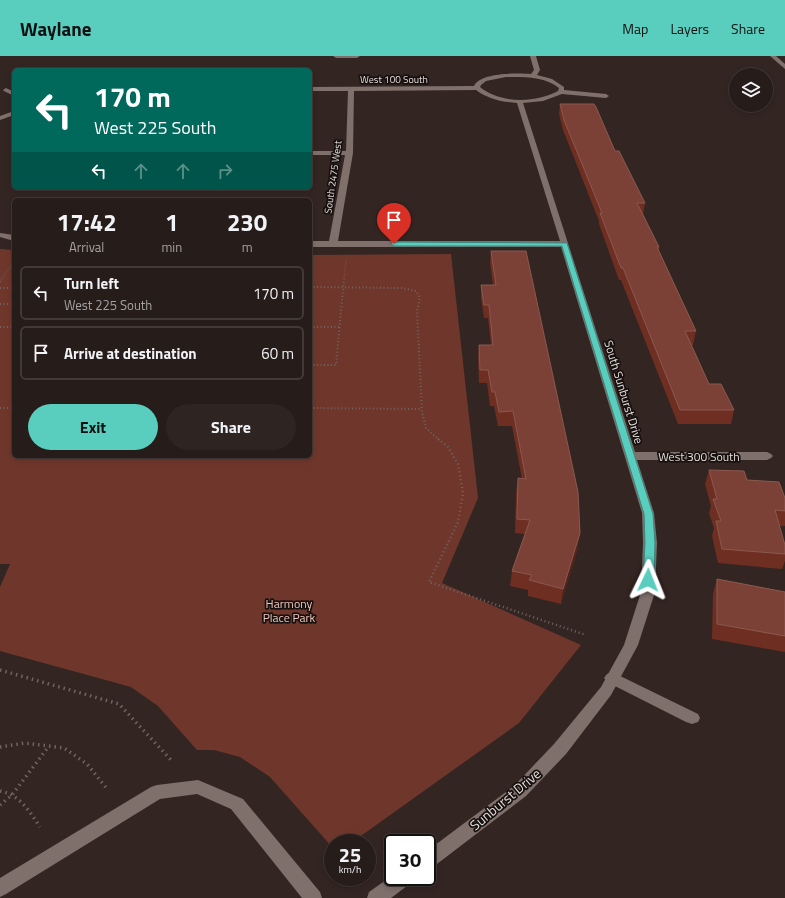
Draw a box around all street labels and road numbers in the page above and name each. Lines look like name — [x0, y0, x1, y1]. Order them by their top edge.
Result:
street label: West 100 South — [360, 72, 428, 87]
street label: South 2475 West — [320, 139, 346, 214]
street label: South Sunburst Drive — [599, 338, 649, 446]
street label: West 300 South — [658, 447, 740, 466]
street label: Sunburst Drive — [465, 763, 545, 835]

